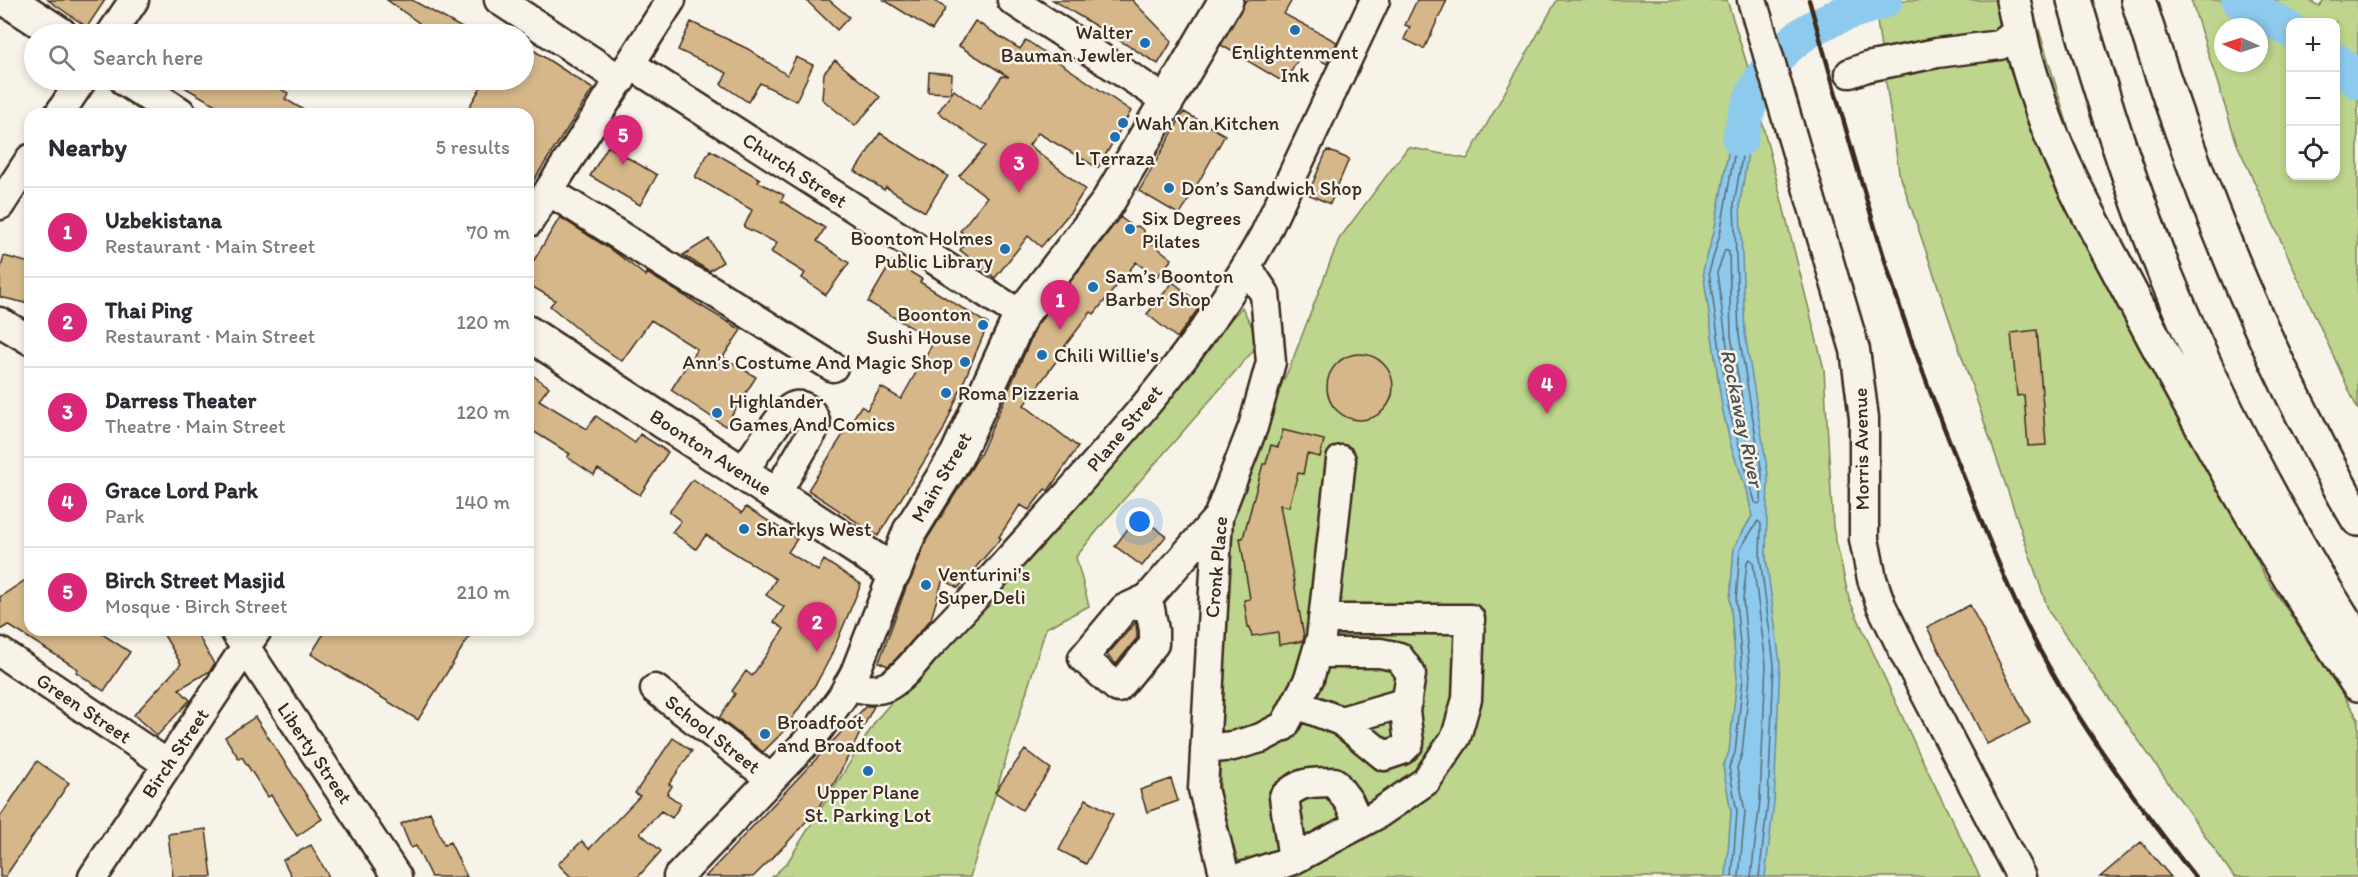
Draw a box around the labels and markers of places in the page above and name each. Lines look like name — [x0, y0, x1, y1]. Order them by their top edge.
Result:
place label: Walter Bauman Jewler — [1001, 20, 1133, 67]
marker: Enlightenment Ink — [1288, 23, 1302, 37]
marker: Walter Bauman Jewler — [1138, 36, 1152, 50]
place label: Enlightenment Ink — [1232, 40, 1359, 87]
place label: Wah Yan Kitchen — [1135, 111, 1279, 135]
pin: 5 — [604, 116, 642, 165]
marker: Wah Yan Kitchen — [1116, 116, 1130, 130]
marker: L Terraza — [1108, 130, 1122, 144]
pin: 3 — [1000, 144, 1038, 193]
place label: L Terraza — [1075, 146, 1156, 170]
place label: Don’s Sandwich Shop — [1181, 176, 1362, 200]
marker: Don’s Sandwich Shop — [1162, 181, 1176, 195]
place label: Six Degrees Pilates — [1142, 206, 1241, 253]
marker: Six Degrees Pilates — [1123, 222, 1137, 236]
place label: Boonton Holmes Public Library — [851, 226, 994, 273]
marker: Boonton Holmes Public Library — [998, 242, 1012, 256]
place label: Sam’s Boonton Barber Shop — [1105, 264, 1234, 311]
pin: 1 — [1040, 280, 1080, 330]
marker: Sam’s Boonton Barber Shop — [1086, 280, 1100, 294]
place label: Boonton Sushi House — [866, 302, 971, 349]
marker: Boonton Sushi House — [976, 318, 990, 332]
place label: Chili Willie's — [1054, 343, 1159, 367]
marker: Chili Willie's — [1035, 348, 1049, 362]
place label: Ann’s Costume And Magic Shop — [683, 350, 953, 374]
marker: Ann’s Costume And Magic Shop — [958, 355, 972, 369]
pin: 4 — [1528, 364, 1566, 414]
place label: Roma Pizzeria — [958, 381, 1080, 405]
marker: Roma Pizzeria — [939, 386, 953, 400]
place label: Highlander Games And Comics — [729, 389, 895, 436]
marker: Highlander Games And Comics — [710, 406, 724, 420]
place label: Sharkys West — [756, 517, 872, 541]
marker: Sharkys West — [737, 522, 751, 536]
place label: Venturini's Super Deli — [938, 562, 1030, 609]
marker: Venturini's Super Deli — [919, 578, 933, 592]
pin: 2 — [798, 602, 836, 652]
place label: Broadfoot and Broadfoot — [777, 710, 902, 757]
marker: Broadfoot and Broadfoot — [758, 727, 772, 741]
marker: Upper Plane St. Parking Lot — [861, 764, 875, 778]
place label: Upper Plane St. Parking Lot — [805, 780, 931, 827]

